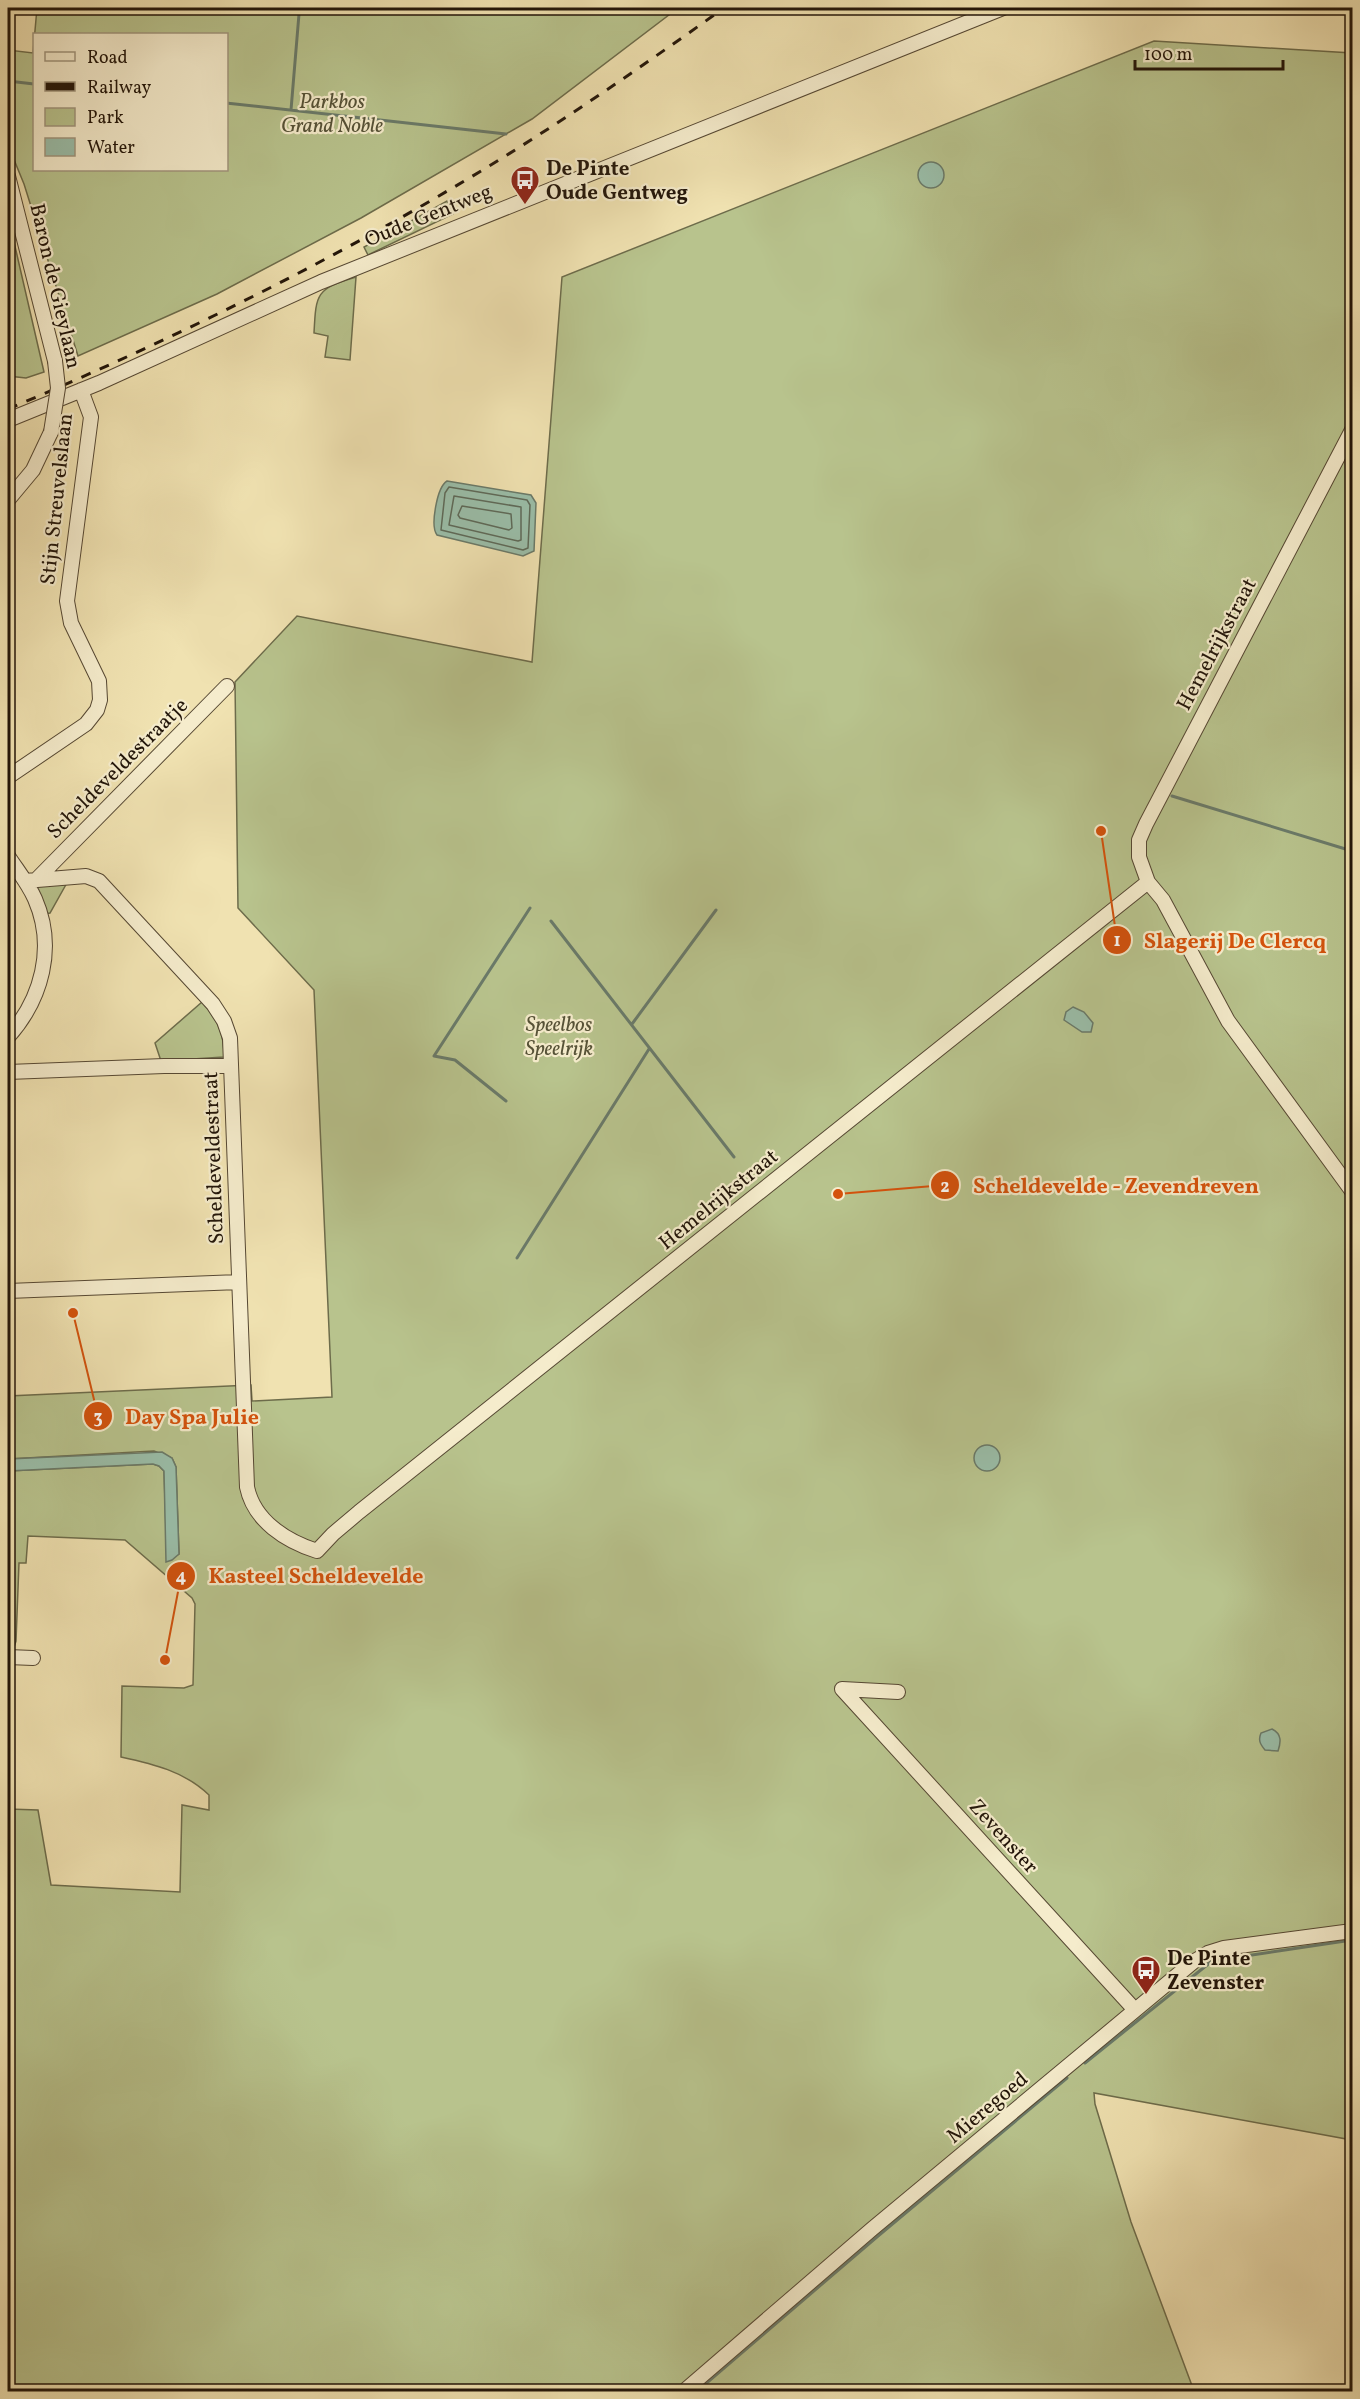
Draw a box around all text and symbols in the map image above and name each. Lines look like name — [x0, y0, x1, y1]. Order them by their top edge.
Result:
legend — [33, 33, 228, 171]
scale bar — [1135, 33, 1284, 71]
text: 100 m — [1144, 43, 1193, 68]
text: Road — [87, 46, 128, 71]
text: Railway — [87, 76, 151, 101]
park label: Parkbos Grand Noble — [281, 88, 383, 141]
text: Park — [87, 106, 124, 131]
text: Water — [87, 136, 135, 161]
place label: De Pinte Oude Gentweg — [546, 155, 688, 208]
bus stop icon: De Pinte Oude Gentweg — [509, 164, 541, 206]
street label: Oude Gentweg — [360, 178, 497, 255]
street label: Baron de Gieylaan — [21, 201, 88, 372]
street label: Stijn Streuvelslaan — [34, 412, 81, 586]
street label: Hemelrijkstraat — [1170, 573, 1264, 716]
street label: Scheldeveldestraatje — [41, 692, 195, 846]
callout: Slagerij De Clercq — [1102, 920, 1338, 960]
text: Slagerij De Clercq — [1144, 927, 1327, 958]
text: 1 — [1113, 929, 1121, 954]
park label: Speelbos Speelrijk — [525, 1011, 593, 1064]
street label: Scheldeveldestraat — [197, 1071, 232, 1245]
street label: Hemelrijkstraat — [653, 1143, 785, 1257]
callout: Scheldevelde - Zevendreven — [930, 1165, 1271, 1205]
text: Scheldevelde - Zevendreven — [973, 1172, 1259, 1203]
text: 2 — [940, 1175, 950, 1200]
callout: Day Spa Julie — [83, 1396, 272, 1436]
text: Day Spa Julie — [125, 1403, 259, 1434]
text: 3 — [93, 1406, 103, 1431]
callout: Kasteel Scheldevelde — [166, 1556, 435, 1596]
text: Kasteel Scheldevelde — [208, 1562, 424, 1593]
text: 4 — [176, 1565, 187, 1590]
street label: Zevenster — [962, 1793, 1044, 1881]
place label: De Pinte Zevenster — [1167, 1945, 1264, 1998]
bus stop icon: De Pinte Zevenster — [1130, 1954, 1162, 1996]
street label: Mieregoed — [941, 2065, 1035, 2151]

